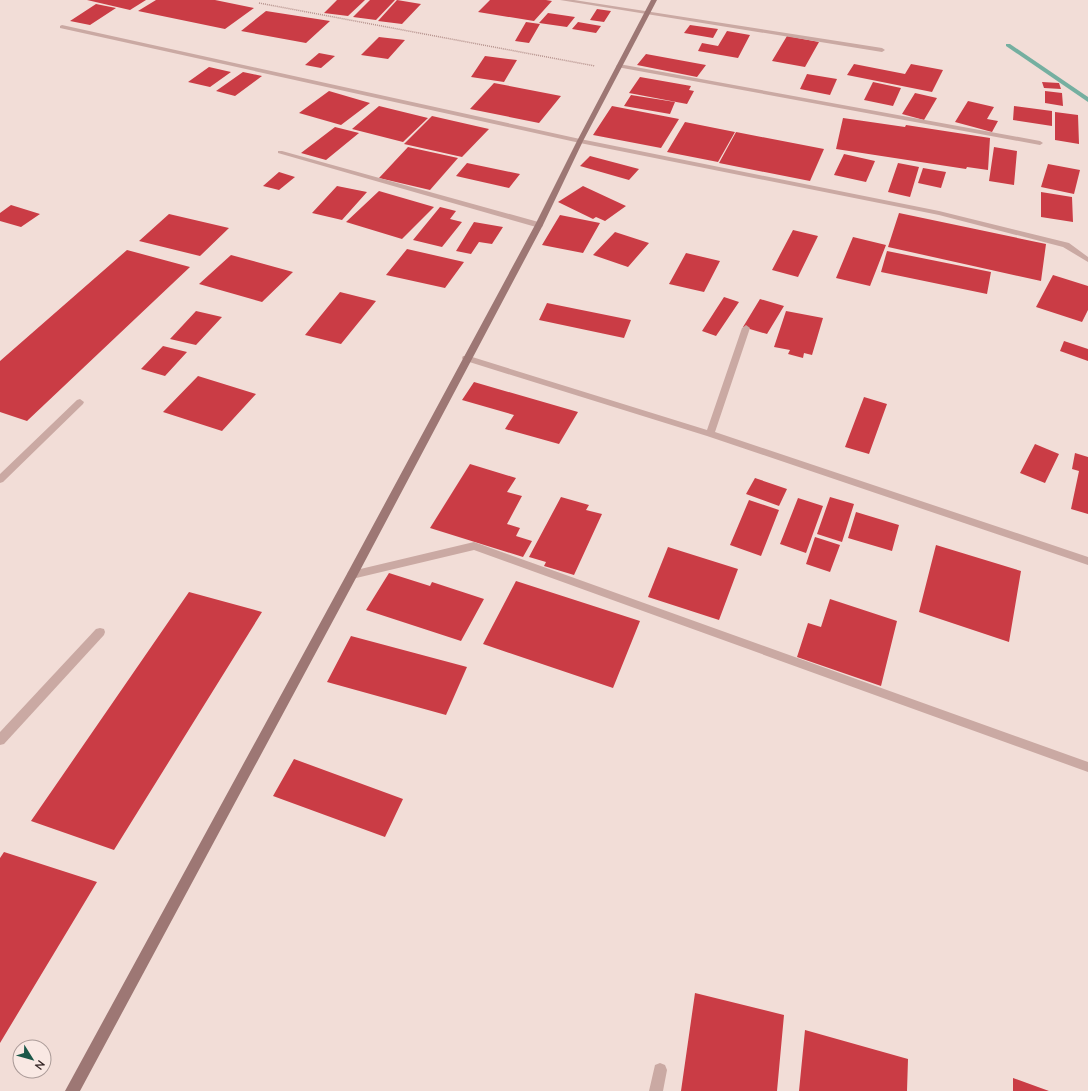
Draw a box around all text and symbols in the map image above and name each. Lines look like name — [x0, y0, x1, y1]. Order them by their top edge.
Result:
north arrow — [12, 1039, 52, 1079]
text: N — [33, 1058, 48, 1073]

